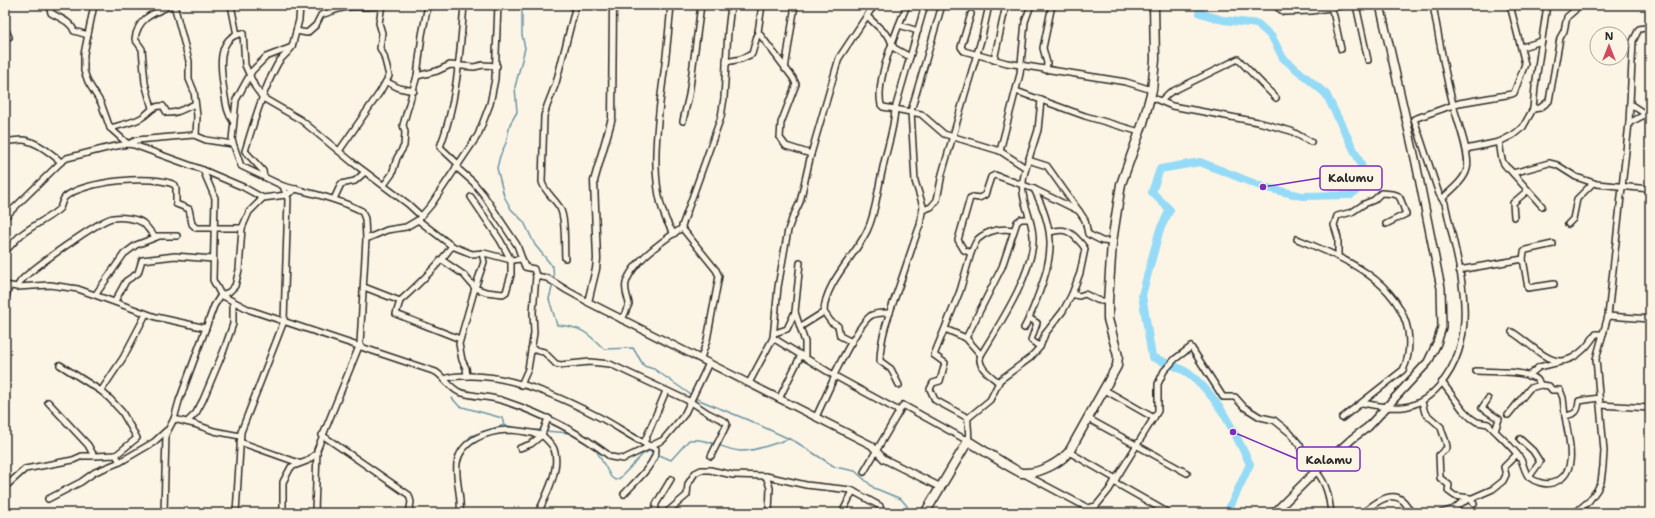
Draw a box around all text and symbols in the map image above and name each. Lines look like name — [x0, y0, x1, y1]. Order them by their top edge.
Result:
north arrow — [1589, 26, 1629, 66]
text: N — [1605, 29, 1614, 44]
callout: Kalumu — [1320, 166, 1382, 190]
text: Kalumu — [1328, 170, 1374, 186]
callout: Kalamu — [1297, 447, 1360, 471]
text: Kalamu — [1306, 452, 1352, 468]

